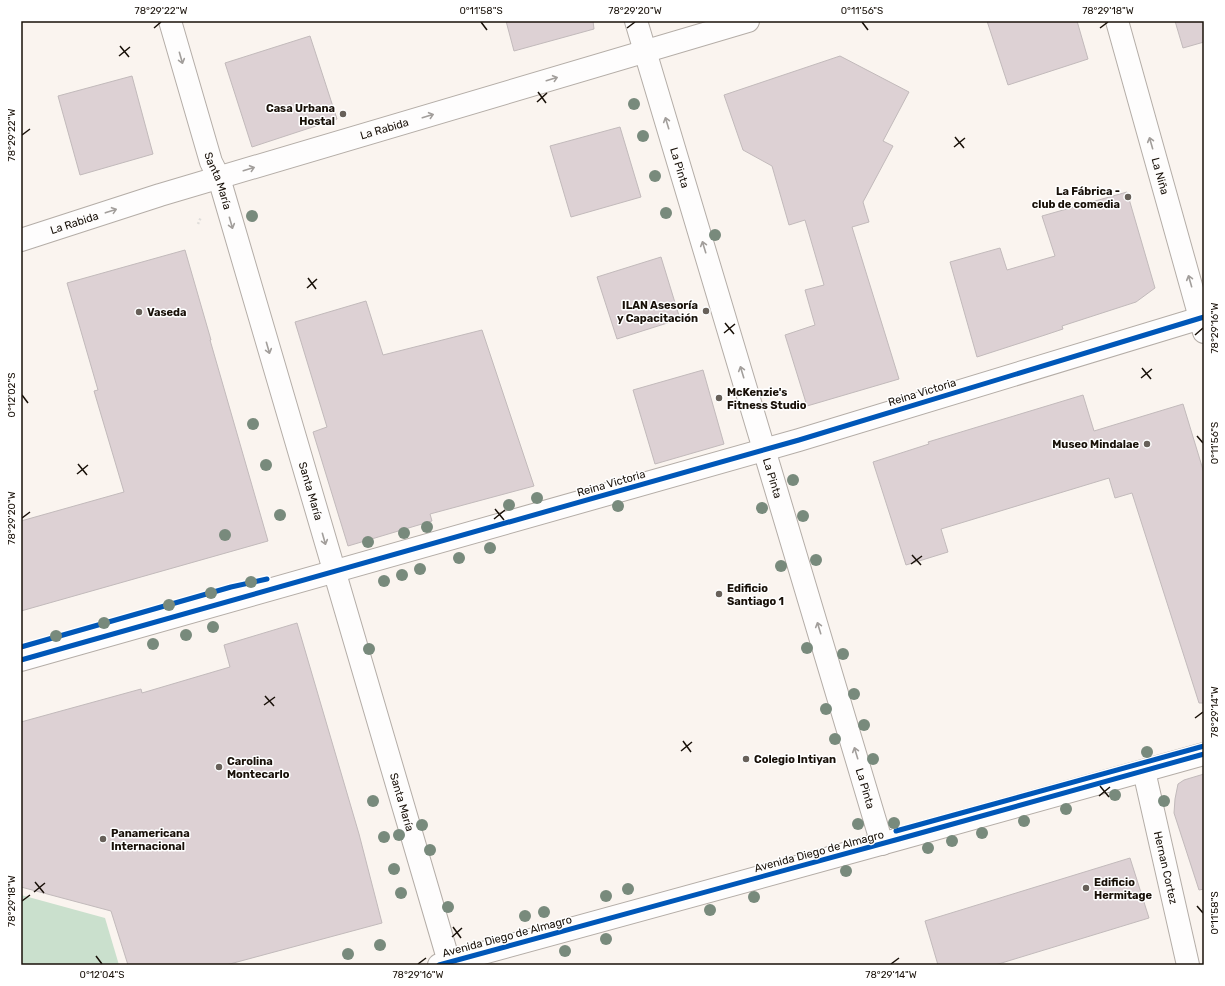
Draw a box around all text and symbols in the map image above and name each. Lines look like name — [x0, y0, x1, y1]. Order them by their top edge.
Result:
text: 78°29'22"W — [135, 5, 187, 17]
text: 0°11'58"S — [459, 5, 503, 17]
text: 78°29'20"W — [608, 5, 662, 17]
text: 0°11'56"S — [841, 5, 883, 17]
text: 78°29'18"W — [1082, 5, 1134, 17]
one-way arrow — [178, 52, 185, 65]
one-way arrow — [545, 75, 558, 82]
place label: Casa Urbana Hostal — [266, 102, 335, 128]
text: 78°29'22"W — [6, 109, 18, 161]
marker: Casa Urbana Hostal — [338, 109, 348, 119]
one-way arrow — [421, 112, 434, 119]
street label: La Rabida — [359, 116, 410, 142]
one-way arrow — [663, 117, 670, 130]
one-way arrow — [1147, 136, 1154, 149]
street label: La Pinta — [667, 146, 692, 190]
street label: Santa María — [201, 151, 234, 211]
street label: La Niña — [1149, 156, 1171, 196]
one-way arrow — [242, 165, 255, 172]
place label: La Fábrica - club de comedia — [1032, 185, 1120, 211]
marker: La Fábrica - club de comedia — [1123, 192, 1133, 202]
one-way arrow — [105, 207, 118, 214]
street label: La Rabida — [49, 209, 100, 237]
one-way arrow — [228, 216, 235, 229]
one-way arrow — [700, 241, 707, 254]
one-way arrow — [1186, 275, 1193, 288]
place label: ILAN Asesoría y Capacitación — [617, 299, 698, 325]
text: 78°29'16"W — [1209, 302, 1221, 354]
place label: Vaseda — [147, 306, 187, 319]
marker: ILAN Asesoría y Capacitación — [701, 306, 711, 316]
marker: Vaseda — [134, 307, 144, 317]
one-way arrow — [265, 341, 272, 354]
one-way arrow — [738, 366, 745, 379]
text: 0°12'02"S — [6, 373, 18, 417]
street label: Reina Victoria — [887, 376, 958, 409]
place label: McKenzie's Fitness Studio — [727, 386, 807, 412]
marker: McKenzie's Fitness Studio — [714, 393, 724, 403]
text: 0°11'56"S — [1209, 422, 1221, 464]
place label: Museo Mindalae — [1052, 438, 1139, 451]
marker: Museo Mindalae — [1142, 439, 1152, 449]
street label: La Pinta — [760, 456, 784, 500]
street label: Santa María — [296, 460, 325, 522]
street label: Reina Victoria — [575, 468, 647, 499]
text: 78°29'20"W — [6, 491, 18, 545]
one-way arrow — [321, 533, 328, 546]
place label: Edificio Santiago 1 — [727, 582, 784, 608]
marker: Edificio Santiago 1 — [714, 589, 724, 599]
one-way arrow — [815, 622, 822, 635]
text: 78°29'14"W — [1209, 686, 1221, 738]
one-way arrow — [852, 746, 859, 759]
place label: Colegio Intiyan — [754, 753, 836, 766]
marker: Colegio Intiyan — [741, 754, 751, 764]
place label: Carolina Montecarlo — [227, 755, 290, 781]
marker: Carolina Montecarlo — [214, 762, 224, 772]
street label: La Pinta — [853, 767, 877, 810]
street label: Santa María — [387, 771, 416, 833]
place label: Panamericana Internacional — [111, 827, 190, 853]
street label: Avenida Diego de Almagro — [753, 828, 885, 875]
street label: Hernan Cortez — [1151, 830, 1180, 906]
marker: Panamericana Internacional — [98, 834, 108, 844]
text: 78°29'18"W — [6, 875, 18, 927]
place label: Edificio Hermitage — [1094, 876, 1153, 902]
marker: Edificio Hermitage — [1081, 883, 1091, 893]
text: 0°11'58"S — [1209, 891, 1221, 935]
street label: Avenida Diego de Almagro — [441, 913, 573, 960]
text: 0°12'04"S — [80, 969, 124, 981]
text: 78°29'16"W — [392, 969, 444, 981]
text: 78°29'14"W — [865, 969, 917, 981]

